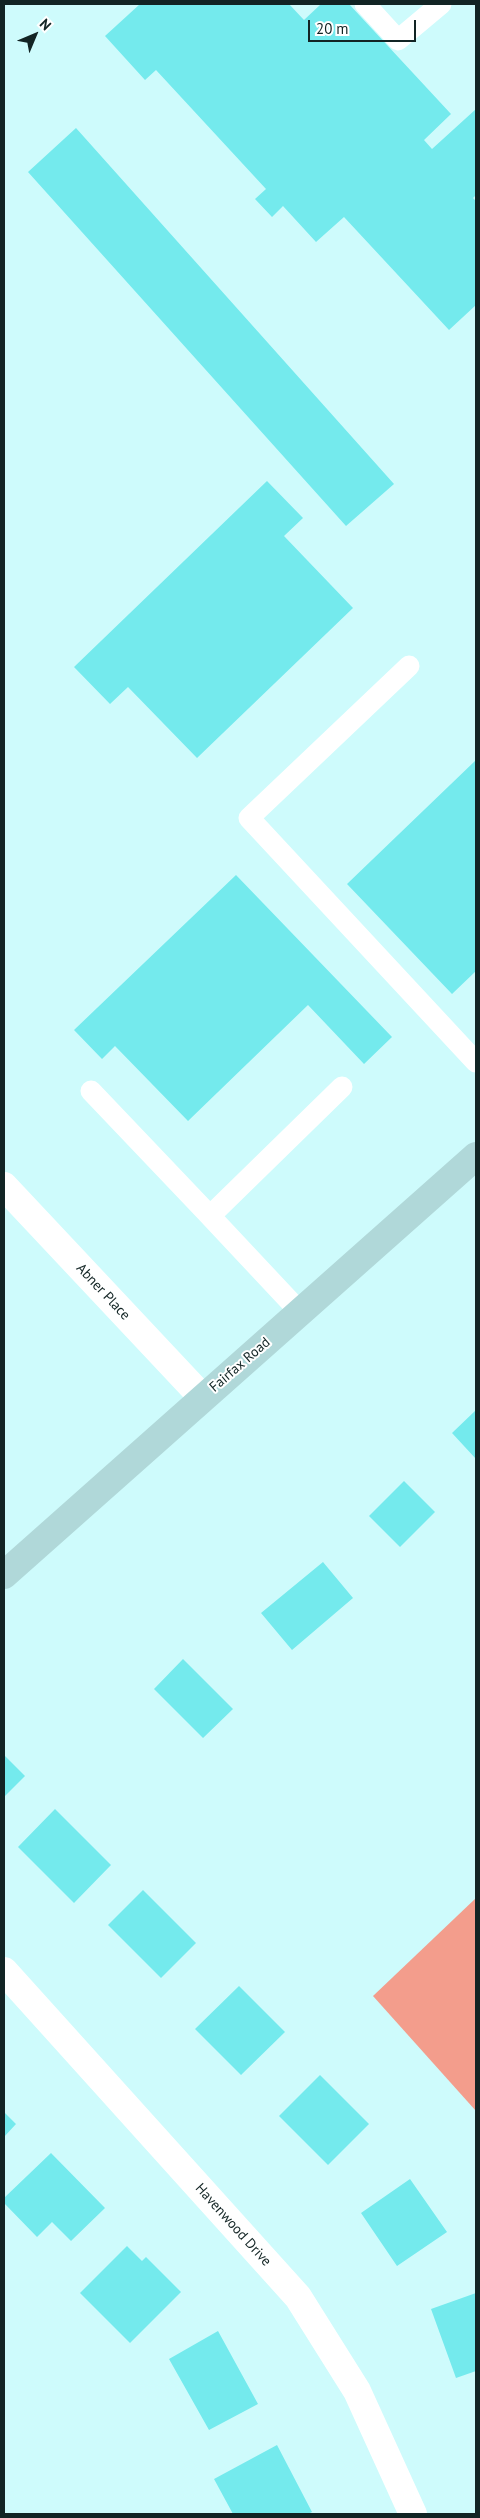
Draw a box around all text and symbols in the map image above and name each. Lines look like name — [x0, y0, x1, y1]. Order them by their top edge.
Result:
north arrow — [10, 10, 60, 60]
scale bar — [310, 10, 418, 42]
text: N — [36, 15, 55, 34]
text: 20 m — [316, 19, 349, 38]
street label: Abner Place — [73, 1260, 133, 1324]
street label: Fairfax Road — [206, 1334, 274, 1396]
street label: Havenwood Drive — [191, 2180, 275, 2270]

